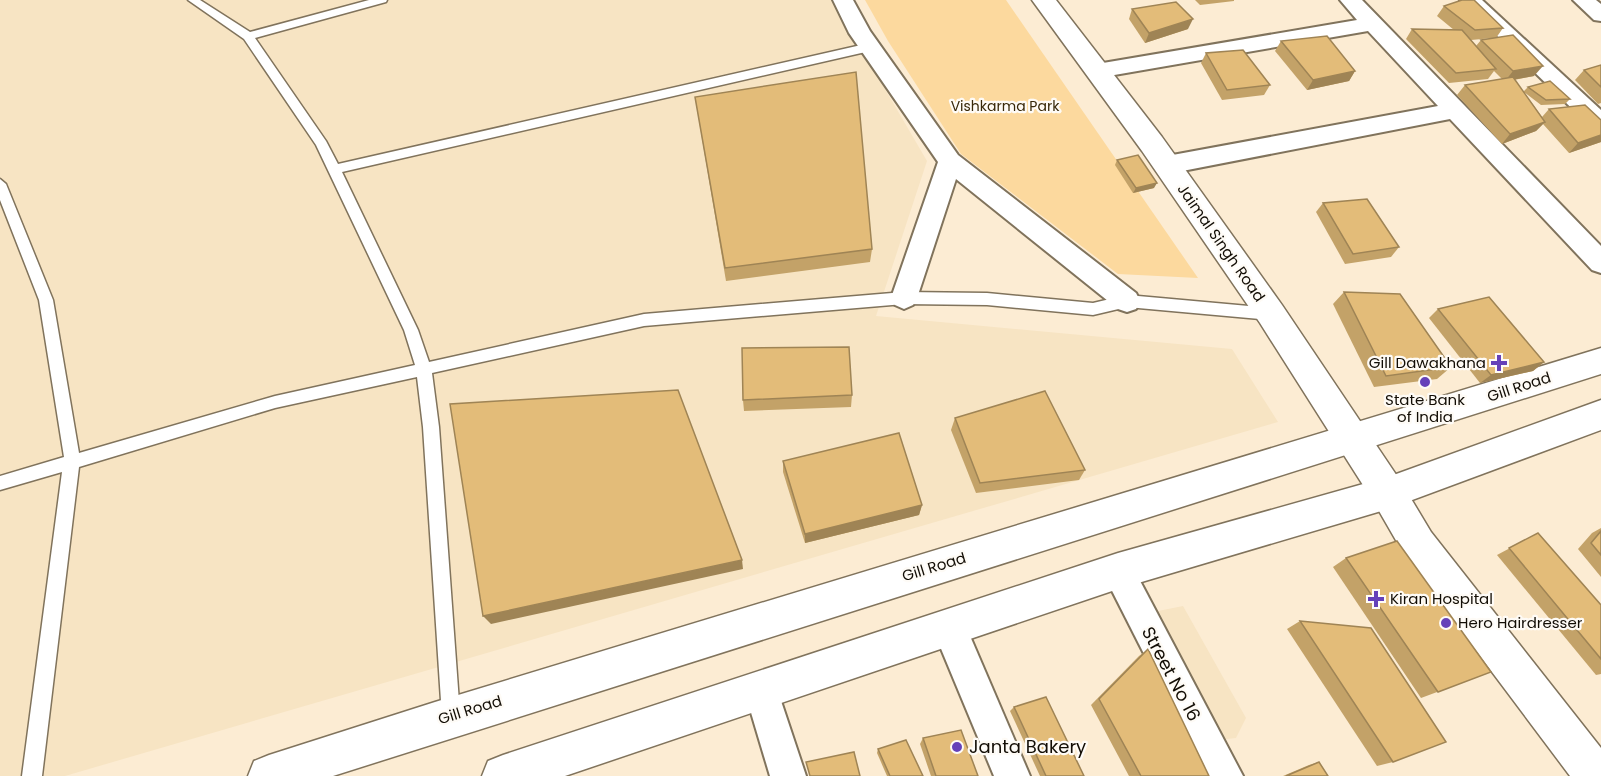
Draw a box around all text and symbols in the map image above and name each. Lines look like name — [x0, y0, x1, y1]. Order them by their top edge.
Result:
park label: Vishkarma Park — [951, 96, 1060, 116]
street label: Jaimal Singh Road — [1173, 179, 1270, 306]
place label: Gill Dawakhana — [1369, 352, 1486, 373]
marker: Gill Dawakhana — [1490, 354, 1508, 372]
street label: Gill Road — [1484, 366, 1553, 407]
marker: State Bank of India — [1418, 375, 1432, 389]
place label: State Bank of India — [1385, 389, 1465, 427]
street label: Gill Road — [899, 547, 968, 586]
place label: Kiran Hospital — [1390, 588, 1493, 609]
marker: Kiran Hospital — [1367, 590, 1385, 608]
place label: Hero Hairdresser — [1458, 612, 1583, 633]
marker: Hero Hairdresser — [1439, 616, 1453, 630]
street label: Street No 16 — [1136, 622, 1207, 725]
street label: Gill Road — [435, 690, 504, 729]
place label: Janta Bakery — [969, 734, 1086, 759]
marker: Janta Bakery — [950, 740, 964, 754]

